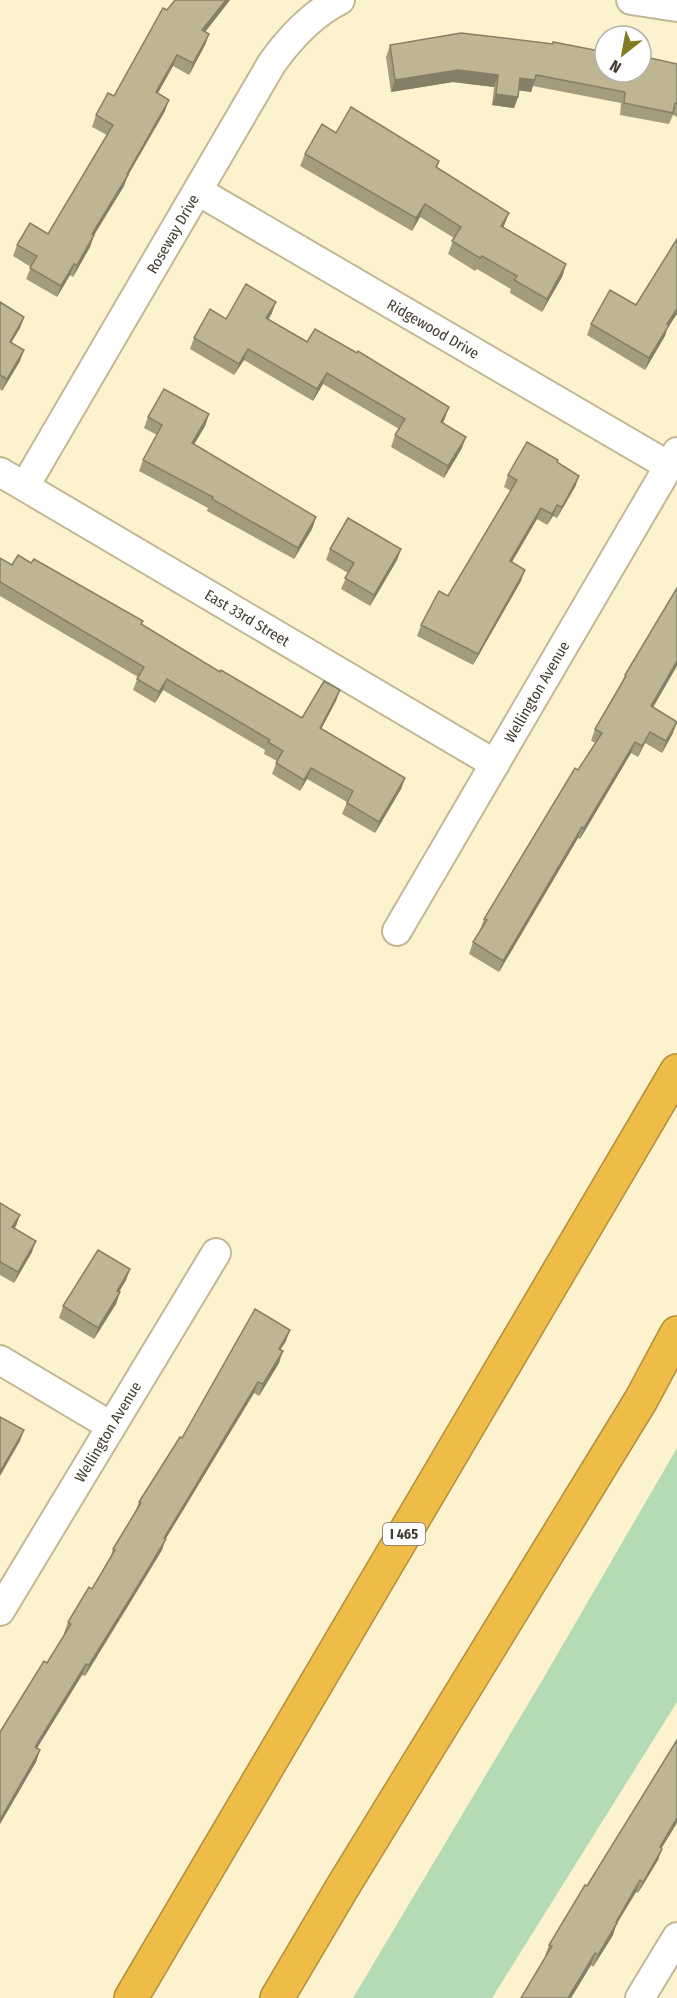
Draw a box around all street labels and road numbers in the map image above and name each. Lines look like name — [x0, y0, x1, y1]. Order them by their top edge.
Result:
street label: Roseway Drive — [143, 191, 203, 277]
street label: Ridgewood Drive — [384, 295, 482, 363]
street label: East 33rd Street — [201, 586, 293, 650]
street label: Wellington Avenue — [501, 638, 573, 746]
street label: Wellington Avenue — [71, 1378, 145, 1486]
road number: I 465 — [383, 1523, 425, 1545]

